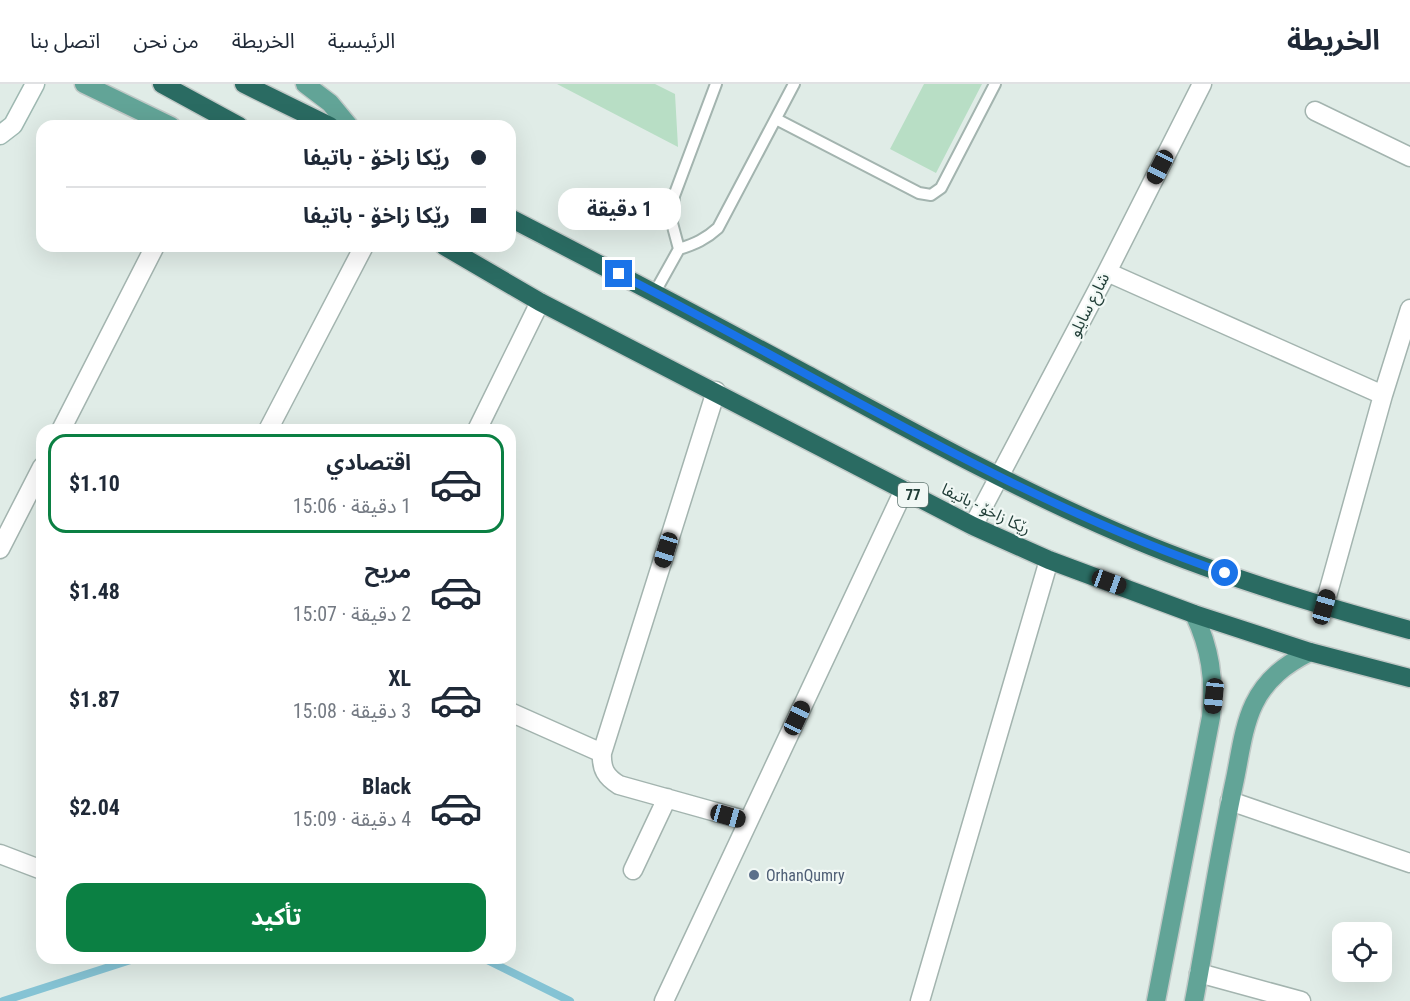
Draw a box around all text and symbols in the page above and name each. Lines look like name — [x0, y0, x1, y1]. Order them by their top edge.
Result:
text: الخريطة — [1287, 24, 1380, 57]
text: اتصل بنا — [30, 29, 100, 53]
text: من نحن — [133, 29, 199, 53]
text: الخريطة — [232, 29, 295, 53]
text: الرئيسية — [328, 29, 395, 53]
text: رێکا زاخۆ - باتیفا — [303, 145, 450, 170]
car — [1144, 147, 1176, 187]
callout: 1 دقيقة — [558, 187, 680, 229]
text: 1 دقيقة — [587, 197, 652, 221]
text: رێکا زاخۆ - باتیفا — [303, 203, 450, 228]
route end — [605, 260, 632, 287]
street label: شارع سايلو — [1065, 270, 1116, 342]
text: اقتصادي — [326, 450, 411, 475]
icon: car — [429, 457, 483, 511]
text: $1.10 — [69, 471, 120, 496]
street label: رێکا زاخۆ - باتیفا — [938, 479, 1034, 539]
road number: 77 — [898, 483, 928, 507]
text: 1 دقيقة · 15:06 — [293, 494, 411, 518]
car — [652, 530, 680, 570]
text: مريح — [365, 558, 411, 583]
route start — [1211, 559, 1238, 586]
icon: car — [429, 565, 483, 619]
car — [1089, 567, 1129, 597]
text: $1.48 — [69, 579, 120, 604]
car — [1310, 587, 1338, 627]
text: 2 دقيقة · 15:07 — [293, 602, 411, 626]
text: XL — [388, 666, 411, 691]
icon: car — [429, 673, 483, 727]
car — [1203, 677, 1225, 715]
text: $1.87 — [69, 687, 120, 712]
car — [781, 698, 813, 738]
text: 3 دقيقة · 15:08 — [293, 699, 411, 723]
text: Black — [362, 774, 411, 799]
icon: car — [429, 781, 483, 835]
text: $2.04 — [69, 795, 120, 820]
car — [708, 802, 748, 830]
text: 4 دقيقة · 15:09 — [293, 807, 411, 831]
place label: OrhanQumry — [766, 866, 845, 885]
marker: OrhanQumry — [747, 868, 761, 882]
button: تأكيد — [66, 883, 486, 952]
map controls — [1332, 922, 1392, 982]
button: locate — [1332, 922, 1392, 982]

